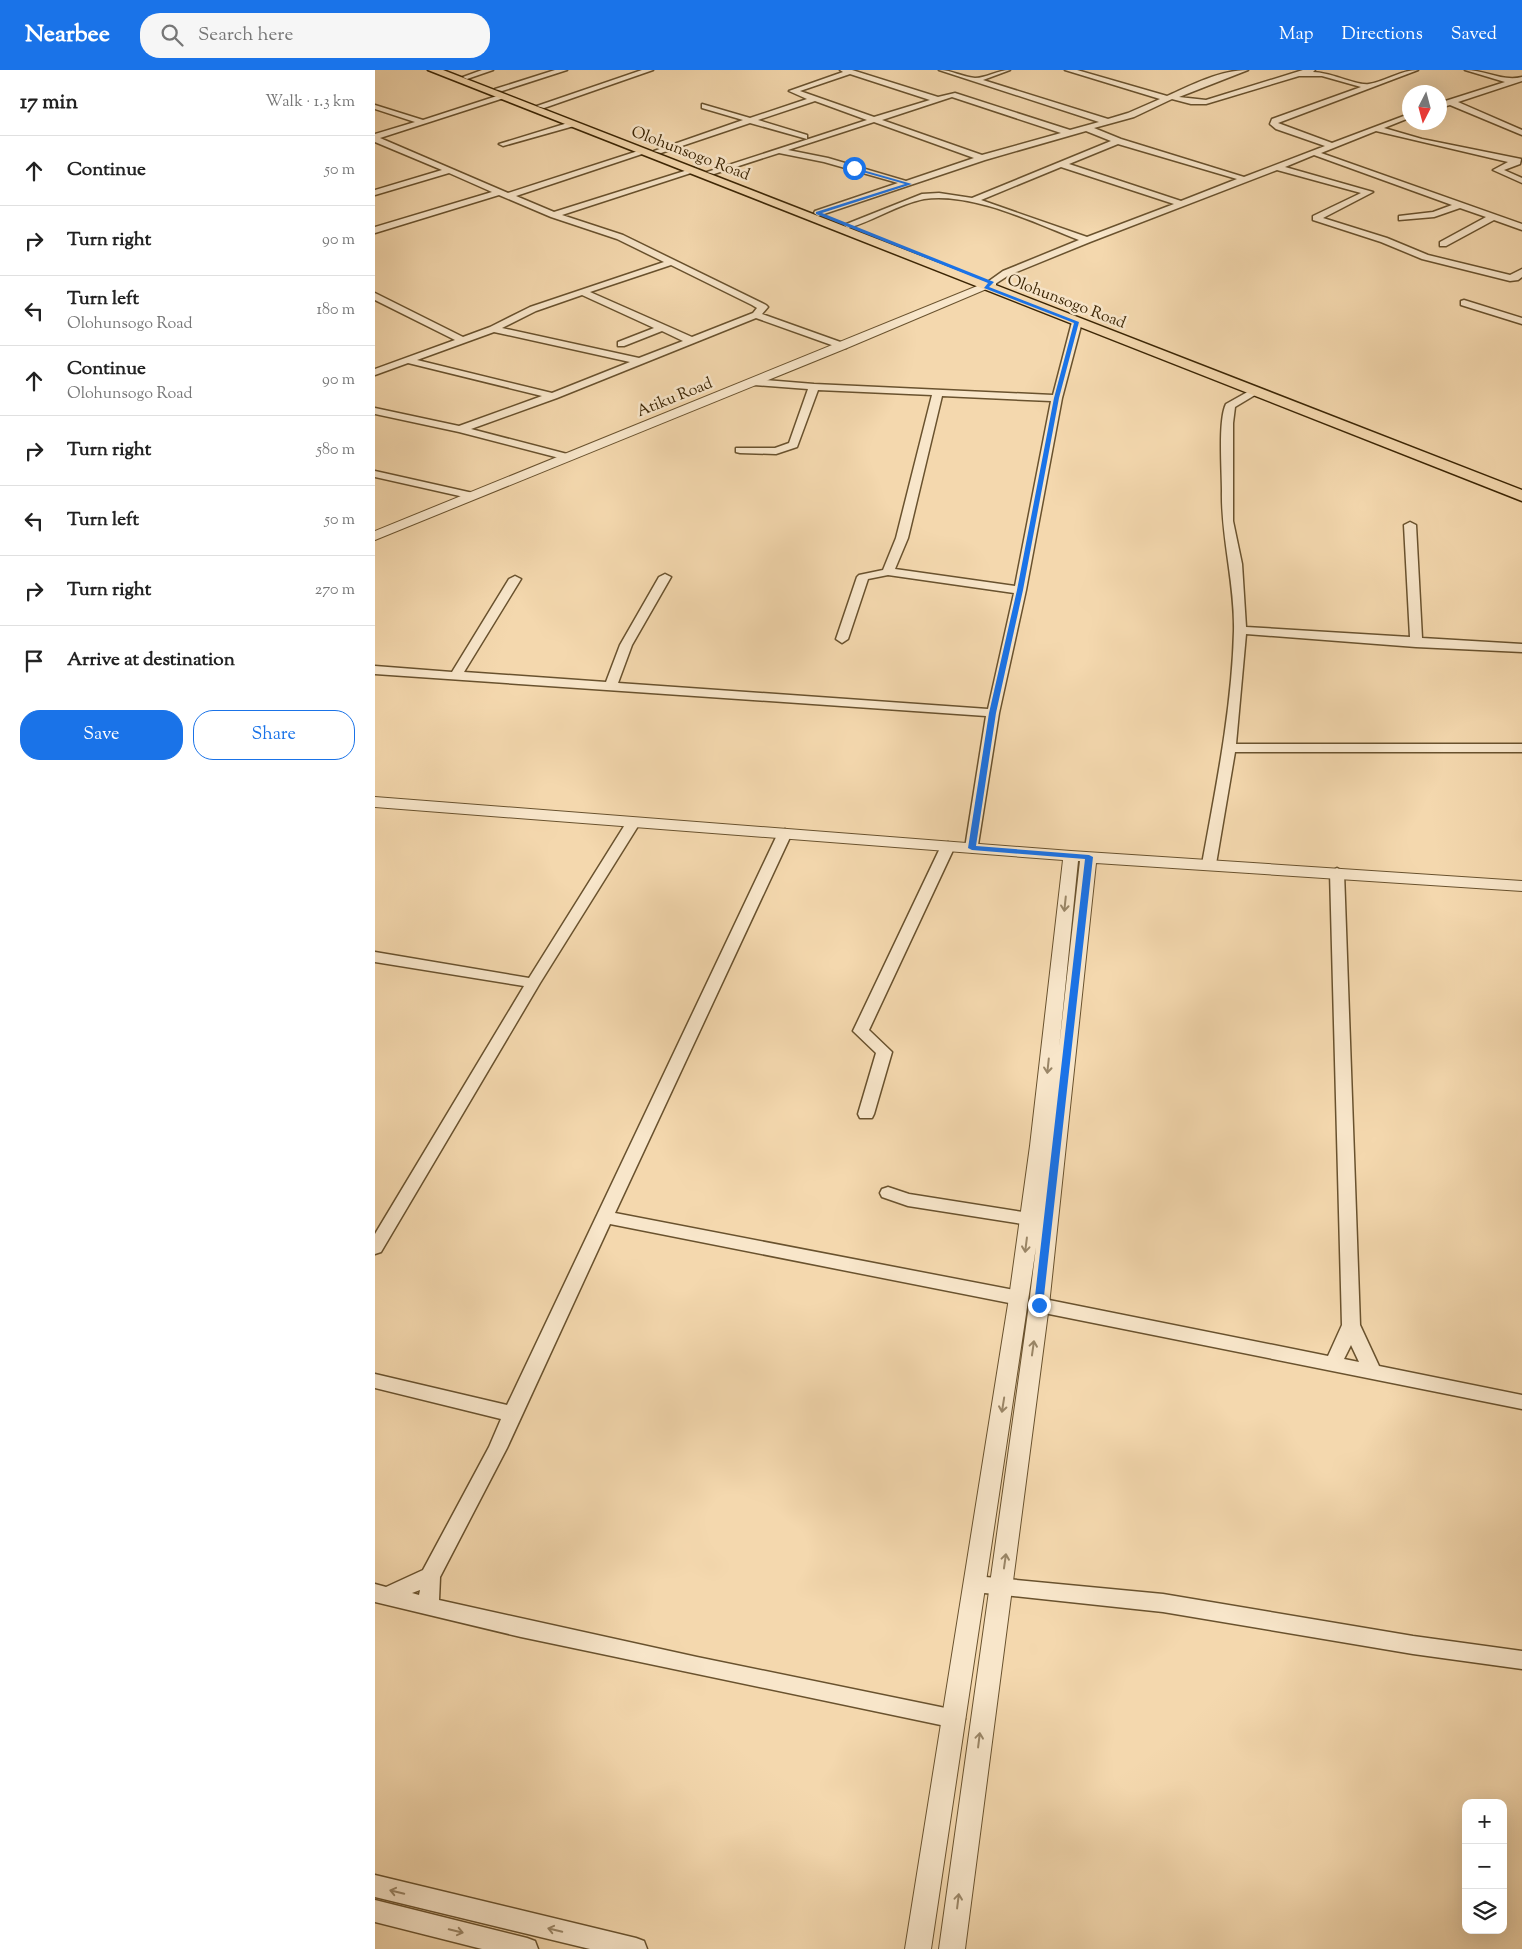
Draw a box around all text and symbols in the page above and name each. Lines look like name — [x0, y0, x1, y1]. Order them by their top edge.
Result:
search box — [140, 13, 490, 58]
text: Nearbee — [25, 18, 110, 52]
icon: search — [158, 21, 186, 49]
text: Search here — [198, 22, 293, 49]
text: Map — [1279, 22, 1314, 48]
text: Directions — [1342, 22, 1423, 48]
text: Saved — [1451, 22, 1497, 48]
north arrow — [1402, 85, 1447, 130]
text: 17 min — [20, 88, 78, 118]
text: Walk · 1.3 km — [265, 91, 355, 114]
street label: Olohunsogo Road — [627, 121, 753, 188]
icon: ahead — [20, 157, 48, 185]
text: Continue — [67, 157, 146, 184]
route start — [843, 157, 866, 180]
text: 50 m — [324, 159, 355, 182]
icon: right — [20, 227, 48, 255]
text: Turn right — [67, 227, 151, 254]
text: 90 m — [322, 229, 355, 252]
street label: Olohunsogo Road — [1003, 269, 1129, 336]
text: Turn left — [67, 286, 139, 313]
icon: left — [20, 297, 48, 325]
text: 180 m — [316, 299, 355, 322]
text: Olohunsogo Road — [67, 313, 192, 336]
text: Continue — [67, 356, 146, 383]
icon: ahead — [20, 367, 48, 395]
text: 90 m — [322, 369, 355, 392]
street label: Atiku Road — [634, 373, 716, 424]
text: Olohunsogo Road — [67, 383, 192, 406]
icon: right — [20, 437, 48, 465]
text: Turn right — [67, 437, 151, 464]
text: 580 m — [316, 439, 355, 462]
icon: left — [20, 507, 48, 535]
text: Turn left — [67, 507, 139, 534]
text: 50 m — [324, 509, 355, 532]
icon: right — [20, 577, 48, 605]
text: Turn right — [67, 577, 151, 604]
text: 270 m — [315, 579, 355, 602]
icon: arrive — [20, 647, 48, 675]
text: Arrive at destination — [67, 647, 235, 674]
button: Save — [20, 710, 183, 760]
button: Share — [193, 710, 355, 760]
one-way arrow — [1061, 896, 1070, 912]
one-way arrow — [1043, 1058, 1053, 1074]
one-way arrow — [1020, 1236, 1030, 1252]
route end — [1028, 1294, 1051, 1317]
one-way arrow — [1028, 1341, 1038, 1357]
one-way arrow — [997, 1397, 1007, 1413]
one-way arrow — [1000, 1554, 1010, 1570]
one-way arrow — [974, 1732, 984, 1748]
map controls — [1462, 1799, 1507, 1934]
button: + — [1462, 1799, 1507, 1844]
button: − — [1462, 1844, 1507, 1889]
one-way arrow — [389, 1887, 405, 1896]
button: layers — [1462, 1889, 1507, 1934]
one-way arrow — [953, 1893, 963, 1909]
one-way arrow — [547, 1925, 563, 1934]
one-way arrow — [448, 1927, 464, 1937]

